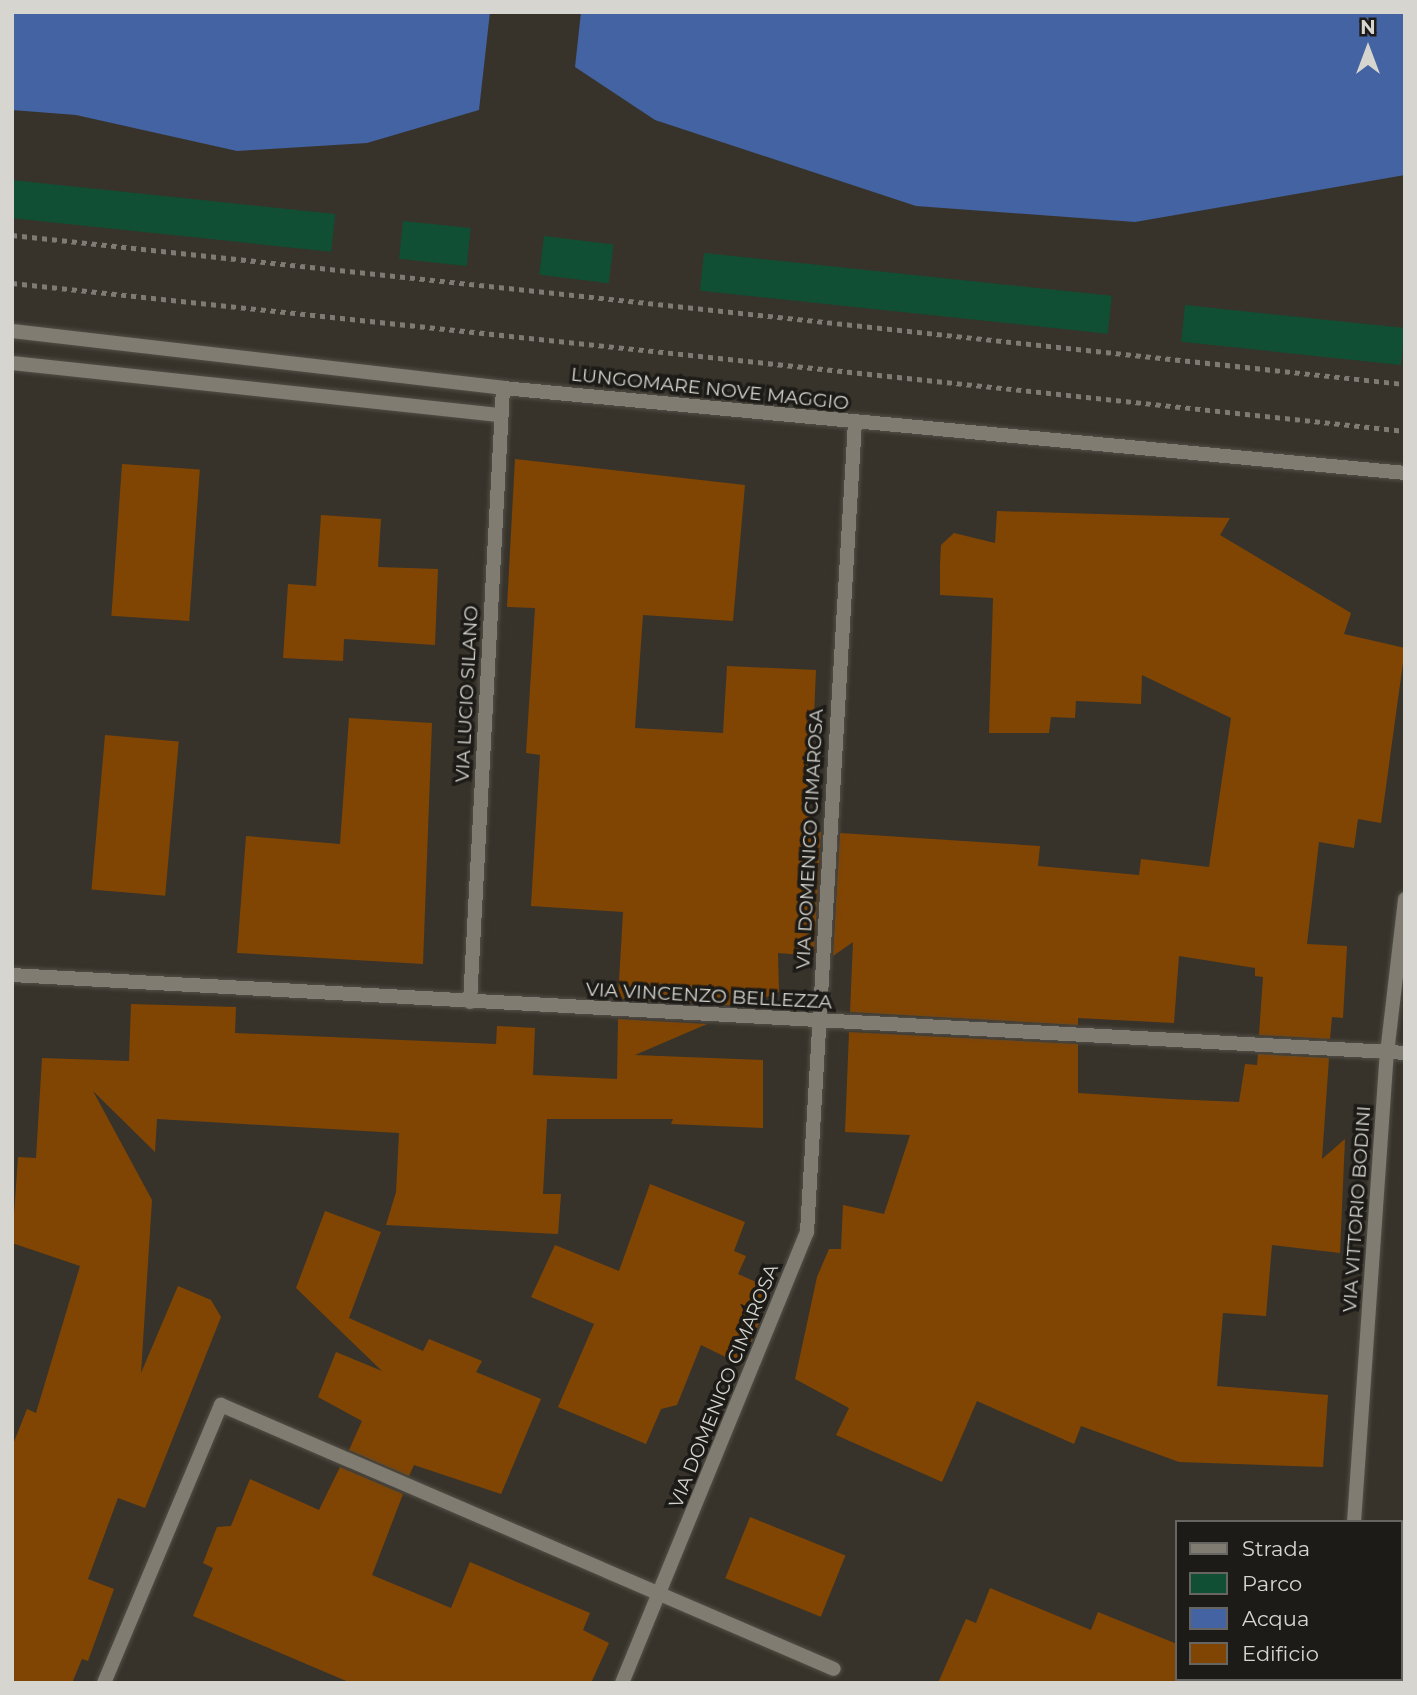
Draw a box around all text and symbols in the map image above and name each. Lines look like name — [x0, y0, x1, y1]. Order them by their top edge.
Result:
north arrow — [1333, 14, 1403, 84]
text: N — [1360, 16, 1376, 39]
street label: LUNGOMARE NOVE MAGGIO — [570, 363, 850, 415]
street label: VIA LUCIO SILANO — [451, 605, 483, 783]
street label: VIA DOMENICO CIMAROSA — [792, 708, 828, 970]
street label: VIA VINCENZO BELLEZZA — [585, 978, 833, 1014]
street label: VIA VITTORIO BODINI — [1338, 1105, 1376, 1313]
street label: VIA DOMENICO CIMAROSA — [665, 1261, 783, 1511]
legend — [1176, 1520, 1403, 1681]
text: Strada — [1242, 1536, 1310, 1561]
text: Parco — [1242, 1571, 1302, 1596]
text: Acqua — [1242, 1606, 1309, 1631]
text: Edificio — [1242, 1641, 1319, 1666]

